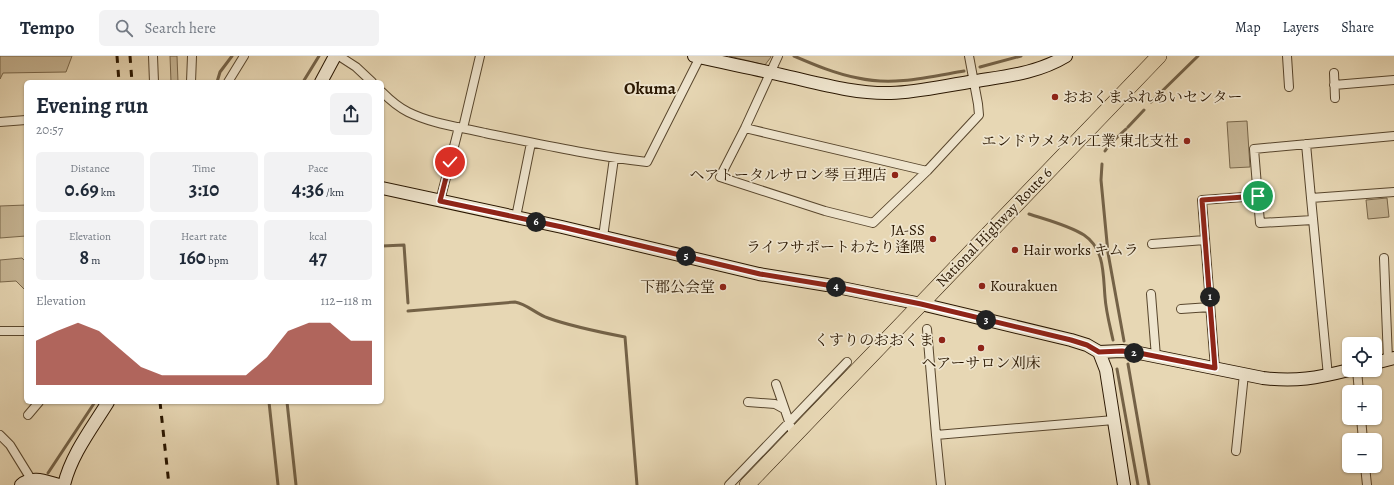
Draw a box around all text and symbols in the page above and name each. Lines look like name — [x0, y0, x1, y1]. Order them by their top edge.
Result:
search box — [99, 10, 379, 46]
text: Tempo — [20, 15, 75, 41]
icon: search — [113, 17, 135, 39]
text: Search here — [145, 18, 216, 38]
text: Map — [1235, 18, 1261, 37]
text: Layers — [1283, 18, 1319, 37]
text: Share — [1341, 18, 1374, 37]
district label: Okuma — [624, 77, 677, 100]
place label: おおくまふれあいセンター — [1063, 87, 1242, 107]
text: Evening run — [36, 91, 148, 121]
marker: おおくまふれあいセンター — [1050, 92, 1060, 102]
button: share — [330, 93, 372, 135]
text: 20:57 — [36, 121, 63, 138]
place label: エンドウメタル工業 東北支社 — [981, 131, 1179, 151]
marker: エンドウメタル工業 東北支社 — [1182, 136, 1192, 146]
pin — [433, 145, 467, 179]
icon: check — [439, 151, 461, 173]
text: Distance — [70, 161, 110, 176]
text: Time — [193, 161, 215, 176]
text: Pace — [308, 161, 328, 176]
street label: National Highway Route 6 — [932, 163, 1057, 291]
place label: ヘアトータルサロン琴 亘理店 — [689, 165, 887, 185]
marker: ヘアトータルサロン琴 亘理店 — [890, 170, 900, 180]
text: 0.69 — [65, 176, 99, 203]
text: 3:10 — [189, 176, 219, 203]
text: 4:36 — [292, 176, 324, 203]
pin — [1241, 179, 1275, 213]
text: km — [99, 185, 115, 200]
text: /km — [324, 185, 344, 200]
icon: arrive — [1247, 185, 1269, 207]
pin: 6 — [526, 212, 546, 232]
text: 6 — [533, 214, 539, 229]
place label: JA-SS ライフサポートわたり逢隈 — [746, 220, 925, 257]
text: Elevation — [69, 229, 111, 244]
text: Heart rate — [181, 229, 227, 244]
text: kcal — [309, 229, 327, 244]
marker: JA-SS ライフサポートわたり逢隈 — [928, 234, 938, 244]
place label: Hair works キムラ — [1023, 240, 1139, 260]
text: 8 — [80, 244, 89, 271]
text: 160 — [179, 244, 206, 271]
text: 47 — [309, 244, 327, 271]
marker: Hair works キムラ — [1010, 245, 1020, 255]
pin: 5 — [676, 246, 696, 266]
text: 5 — [684, 248, 688, 263]
text: m — [89, 253, 100, 268]
text: bpm — [206, 253, 229, 268]
place label: Kourakuen — [990, 276, 1058, 296]
place label: 下郡公会堂 — [640, 277, 715, 297]
pin: 4 — [826, 277, 846, 297]
text: 4 — [833, 279, 839, 294]
marker: Kourakuen — [977, 281, 987, 291]
marker: 下郡公会堂 — [718, 282, 728, 292]
pin: 1 — [1200, 287, 1220, 307]
text: 1 — [1208, 289, 1212, 304]
text: Elevation — [36, 292, 86, 309]
text: 112–118 m — [320, 292, 372, 309]
pin: 3 — [976, 310, 996, 330]
text: 3 — [984, 312, 988, 327]
place label: くすりのおおくま — [814, 330, 934, 350]
marker: くすりのおおくま — [937, 335, 947, 345]
map controls — [1342, 337, 1382, 473]
button: locate — [1342, 337, 1382, 377]
marker: ヘアーサロン刈床 — [976, 343, 986, 353]
pin: 2 — [1124, 343, 1144, 363]
text: 2 — [1131, 345, 1137, 360]
place label: ヘアーサロン刈床 — [921, 353, 1041, 373]
button: + — [1342, 385, 1382, 425]
button: − — [1342, 433, 1382, 473]

